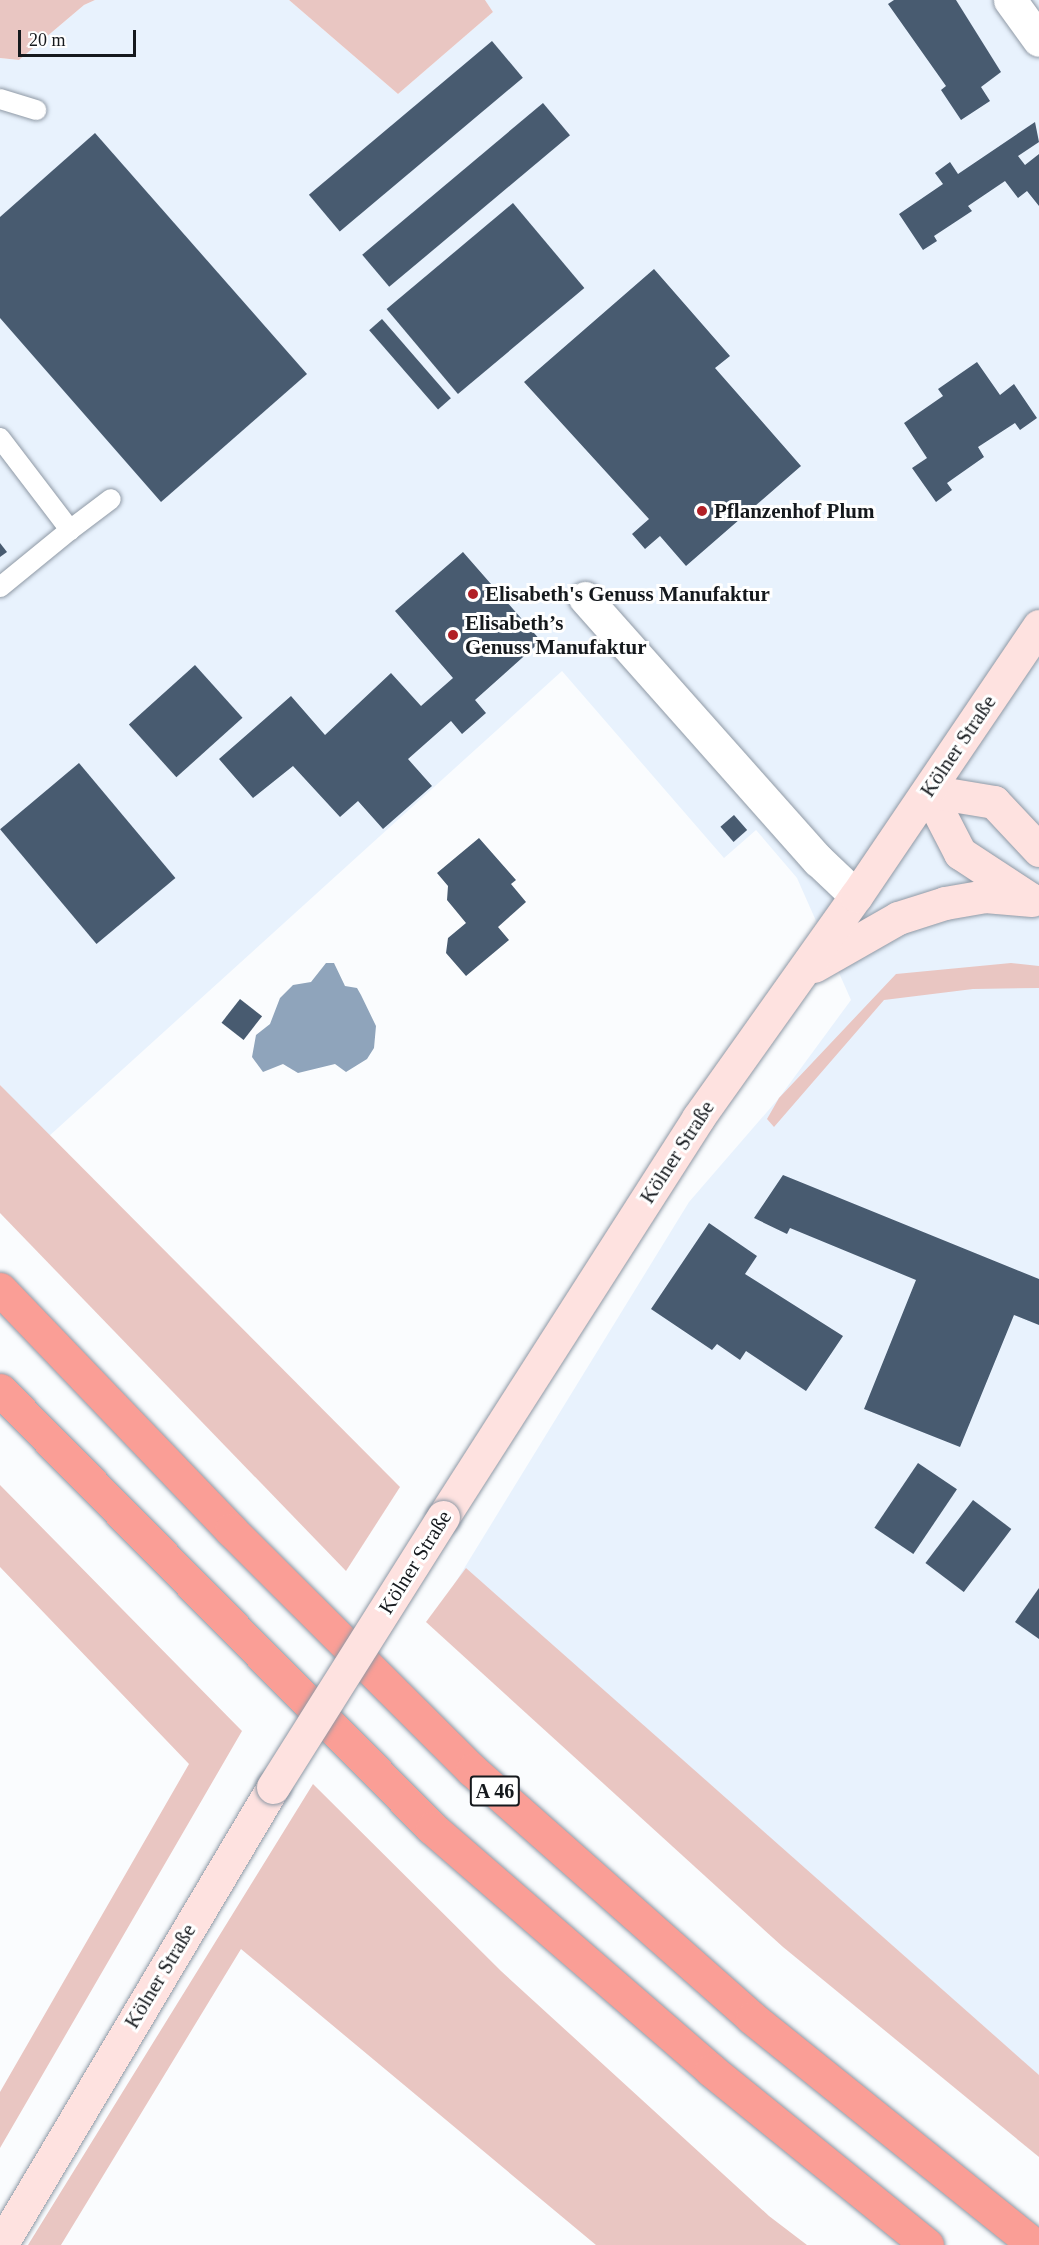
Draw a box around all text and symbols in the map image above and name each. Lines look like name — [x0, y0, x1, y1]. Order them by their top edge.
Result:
scale bar — [21, 18, 140, 56]
text: 20 m — [29, 30, 66, 50]
place label: Pflanzenhof Plum — [714, 498, 874, 524]
marker: Pflanzenhof Plum — [695, 504, 709, 518]
place label: Elisabeth's Genuss Manufaktur — [485, 581, 770, 607]
marker: Elisabeth's Genuss Manufaktur — [466, 587, 480, 601]
place label: Elisabeth’s Genuss Manufaktur — [465, 610, 646, 660]
marker: Elisabeth’s Genuss Manufaktur — [446, 628, 460, 642]
street label: Kölner Straße — [915, 690, 1001, 802]
street label: Kölner Straße — [635, 1096, 719, 1208]
street label: Kölner Straße — [373, 1506, 457, 1618]
road number: A 46 — [468, 1774, 522, 1808]
street label: Kölner Straße — [119, 1919, 201, 2033]

